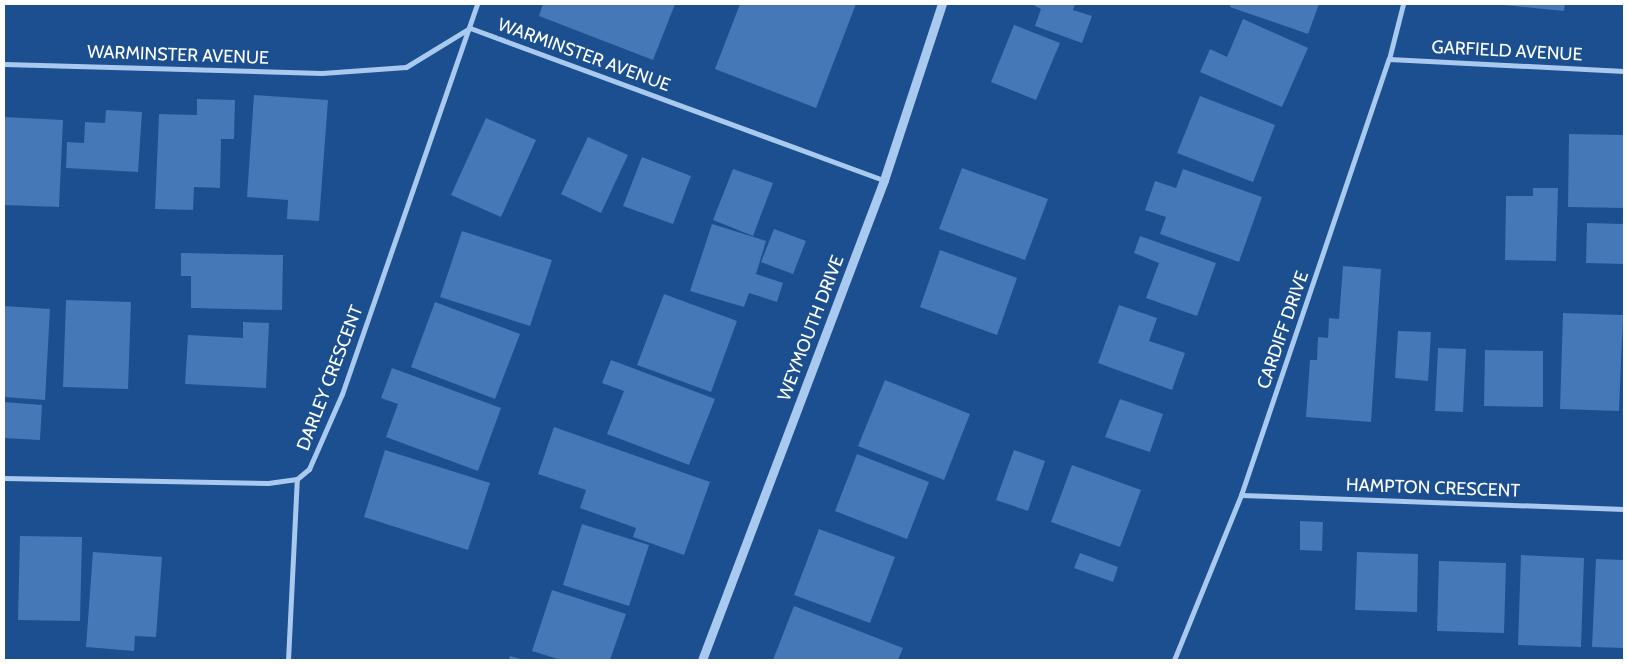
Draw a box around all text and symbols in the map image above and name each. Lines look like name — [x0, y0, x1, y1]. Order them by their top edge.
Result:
street label: WARMINSTER AVENUE — [495, 14, 673, 96]
street label: GARFIELD AVENUE — [1431, 36, 1583, 66]
street label: WARMINSTER AVENUE — [87, 41, 269, 69]
street label: WEYMOUTH DRIVE — [773, 252, 849, 404]
street label: CARDIFF DRIVE — [1253, 268, 1313, 392]
street label: DARLEY CRESCENT — [292, 302, 368, 454]
street label: HAMPTON CRESCENT — [1346, 474, 1520, 502]

